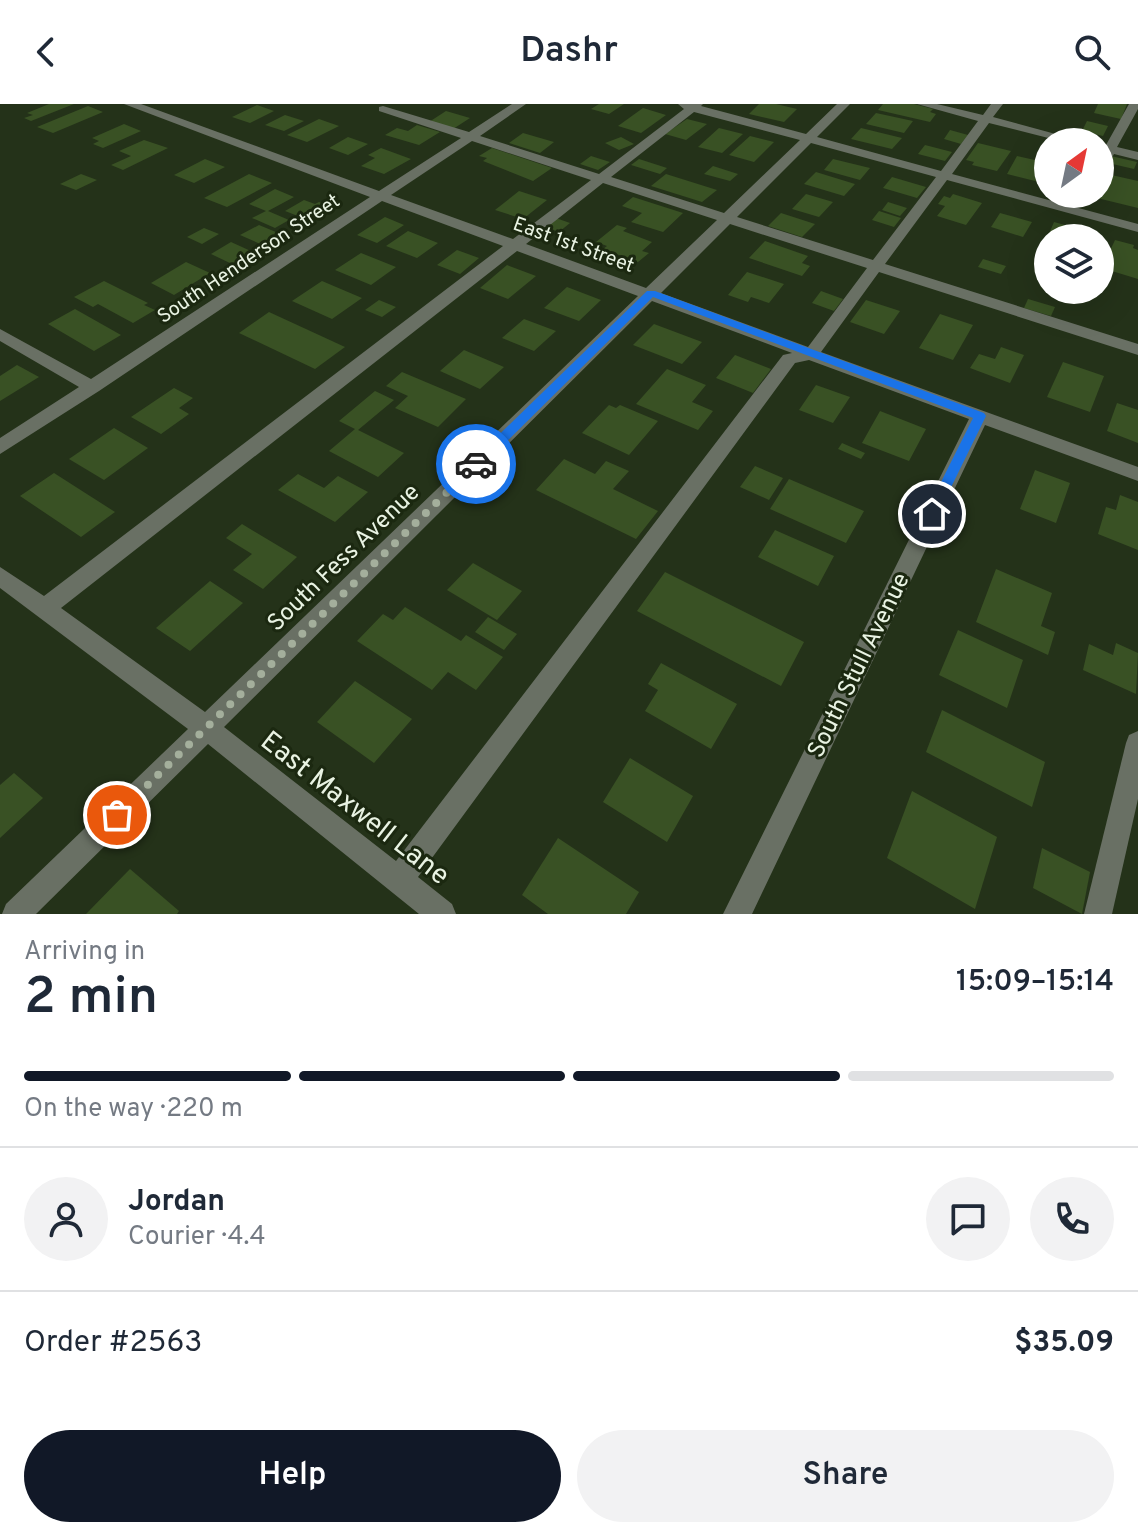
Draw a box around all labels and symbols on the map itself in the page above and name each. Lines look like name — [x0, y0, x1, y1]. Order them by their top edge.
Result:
north arrow — [1034, 128, 1114, 208]
street label: South Henderson Street — [153, 189, 345, 330]
street label: East 1st Street — [509, 212, 638, 280]
courier — [436, 424, 516, 504]
street label: South Fess Avenue — [262, 478, 427, 639]
pin — [898, 480, 966, 548]
street label: South Stull Avenue — [802, 568, 918, 763]
street label: East Maxwell Lane — [252, 724, 456, 894]
pin — [83, 781, 151, 849]

